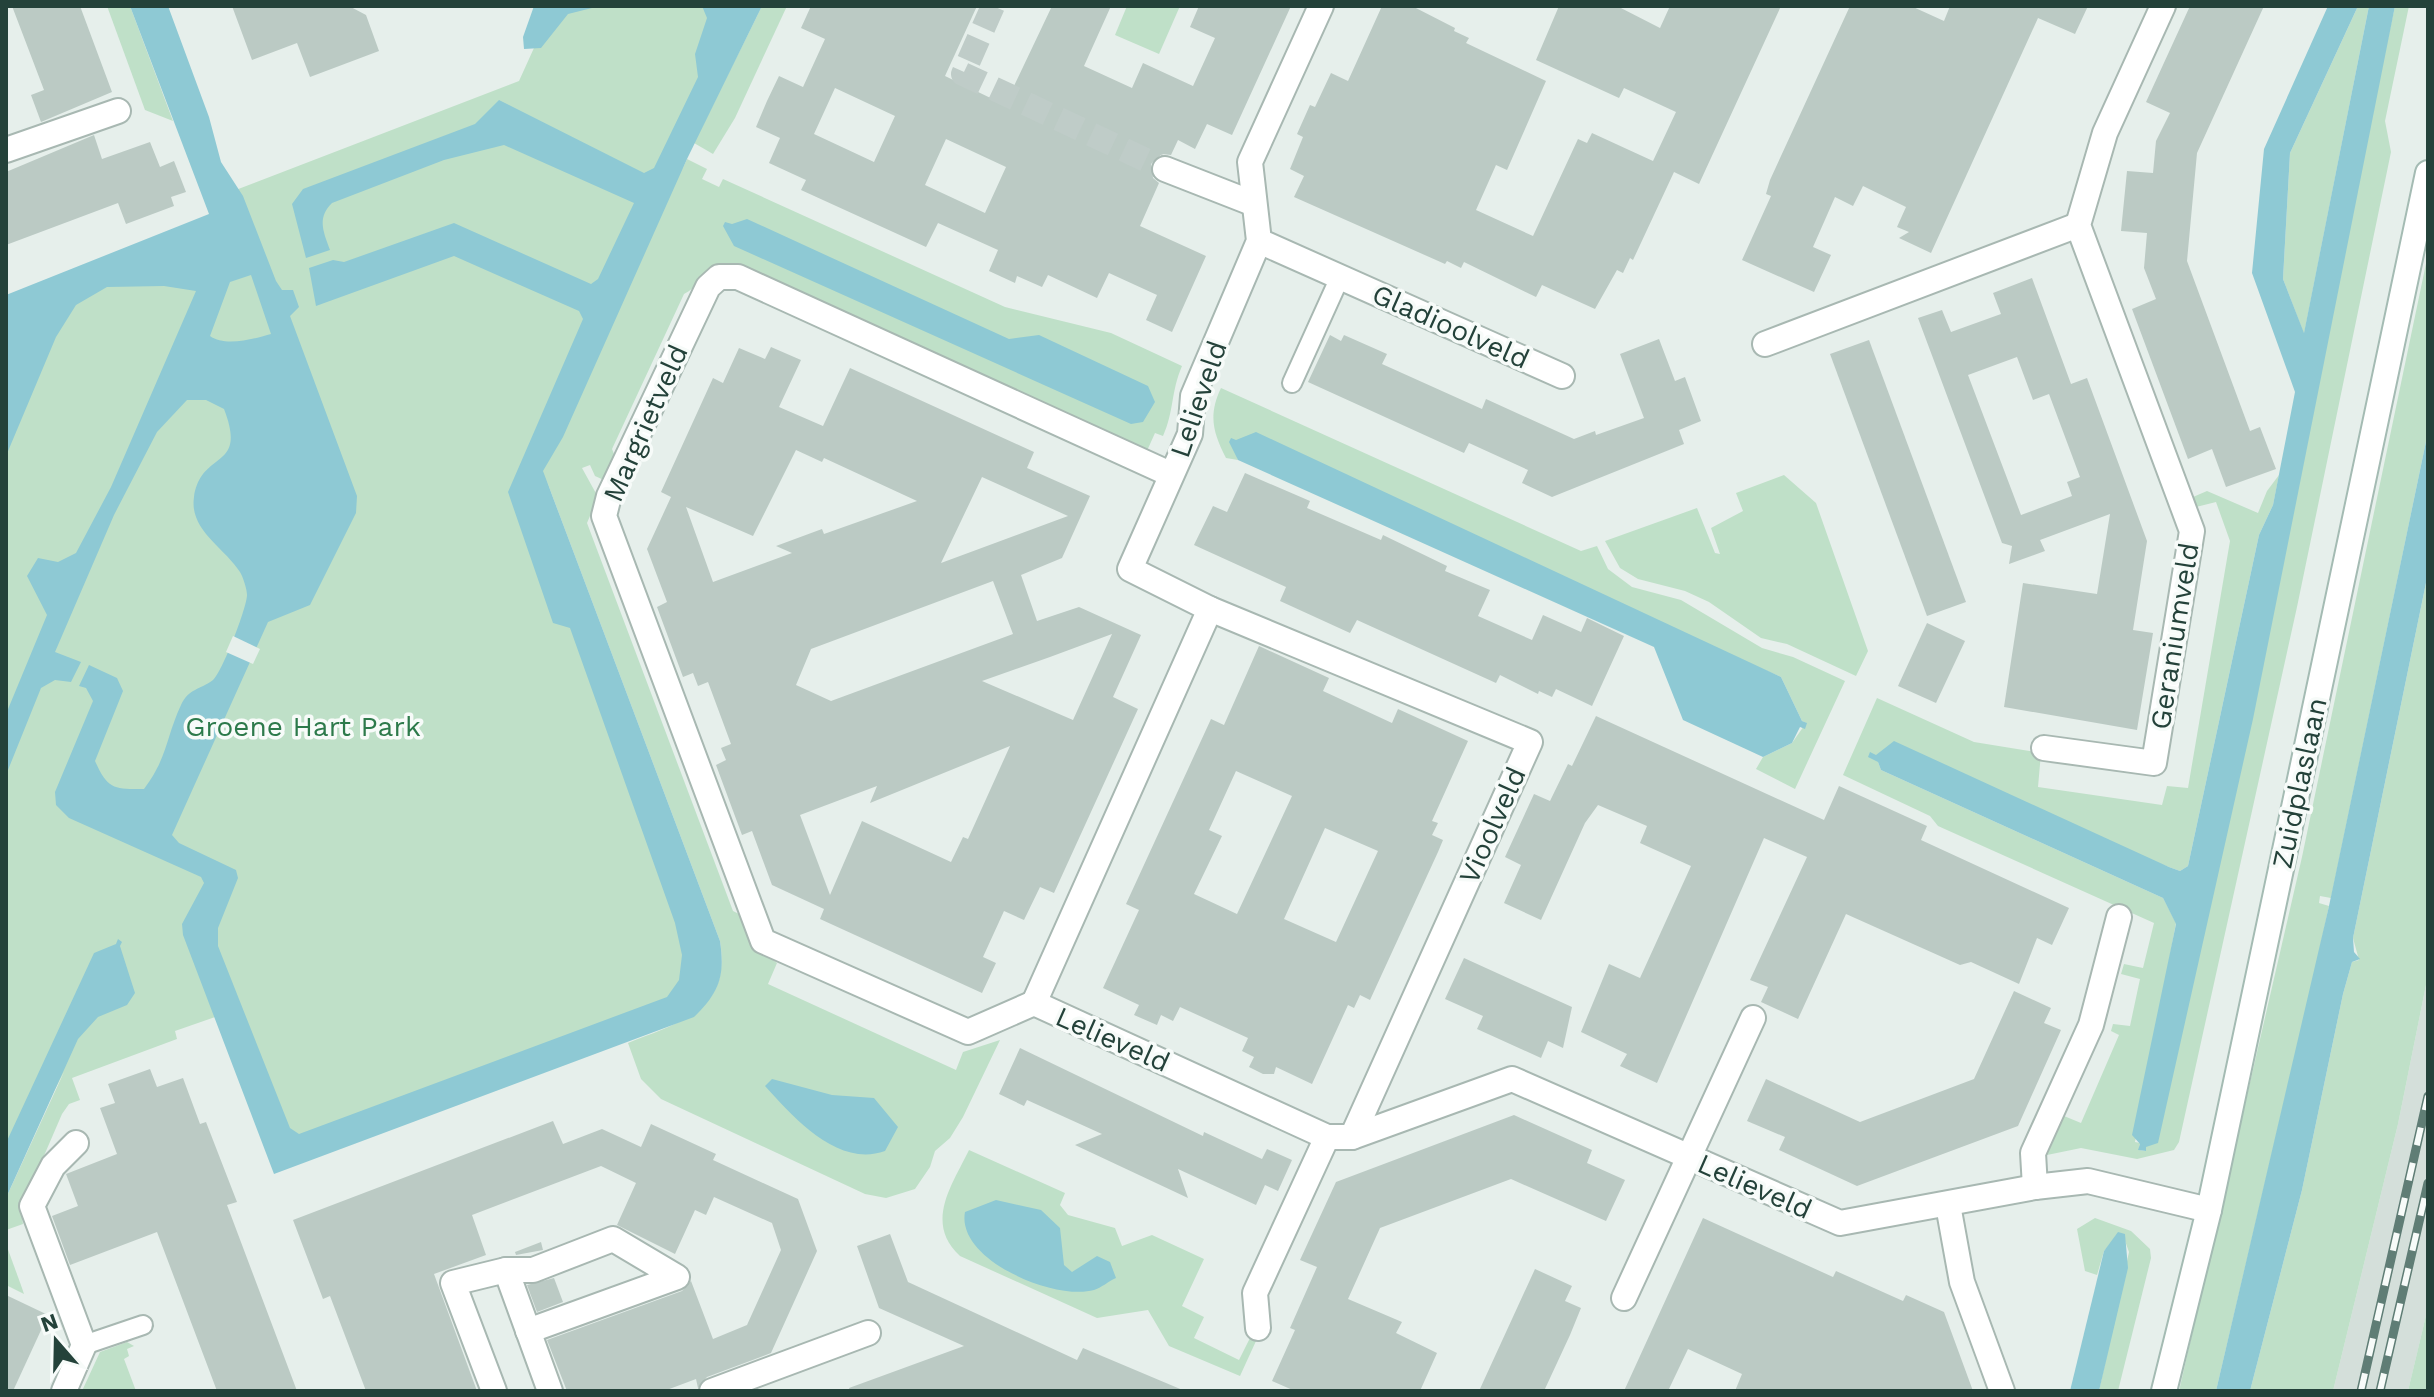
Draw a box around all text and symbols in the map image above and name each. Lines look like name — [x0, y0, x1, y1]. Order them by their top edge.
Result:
street label: Gladioolveld — [1367, 277, 1534, 376]
street label: Lelieveld — [1163, 337, 1234, 462]
street label: Margrietveld — [596, 340, 695, 507]
street label: Geraniumveld — [2143, 540, 2206, 732]
street label: Zuidplaslaan — [2265, 695, 2334, 871]
park label: Groene Hart Park — [185, 710, 421, 743]
street label: Vioolveld — [1452, 762, 1533, 889]
street label: Lelieveld — [1051, 1000, 1175, 1079]
street label: Lelieveld — [1693, 1147, 1817, 1226]
north arrow — [16, 1301, 96, 1381]
text: N — [37, 1308, 61, 1337]

